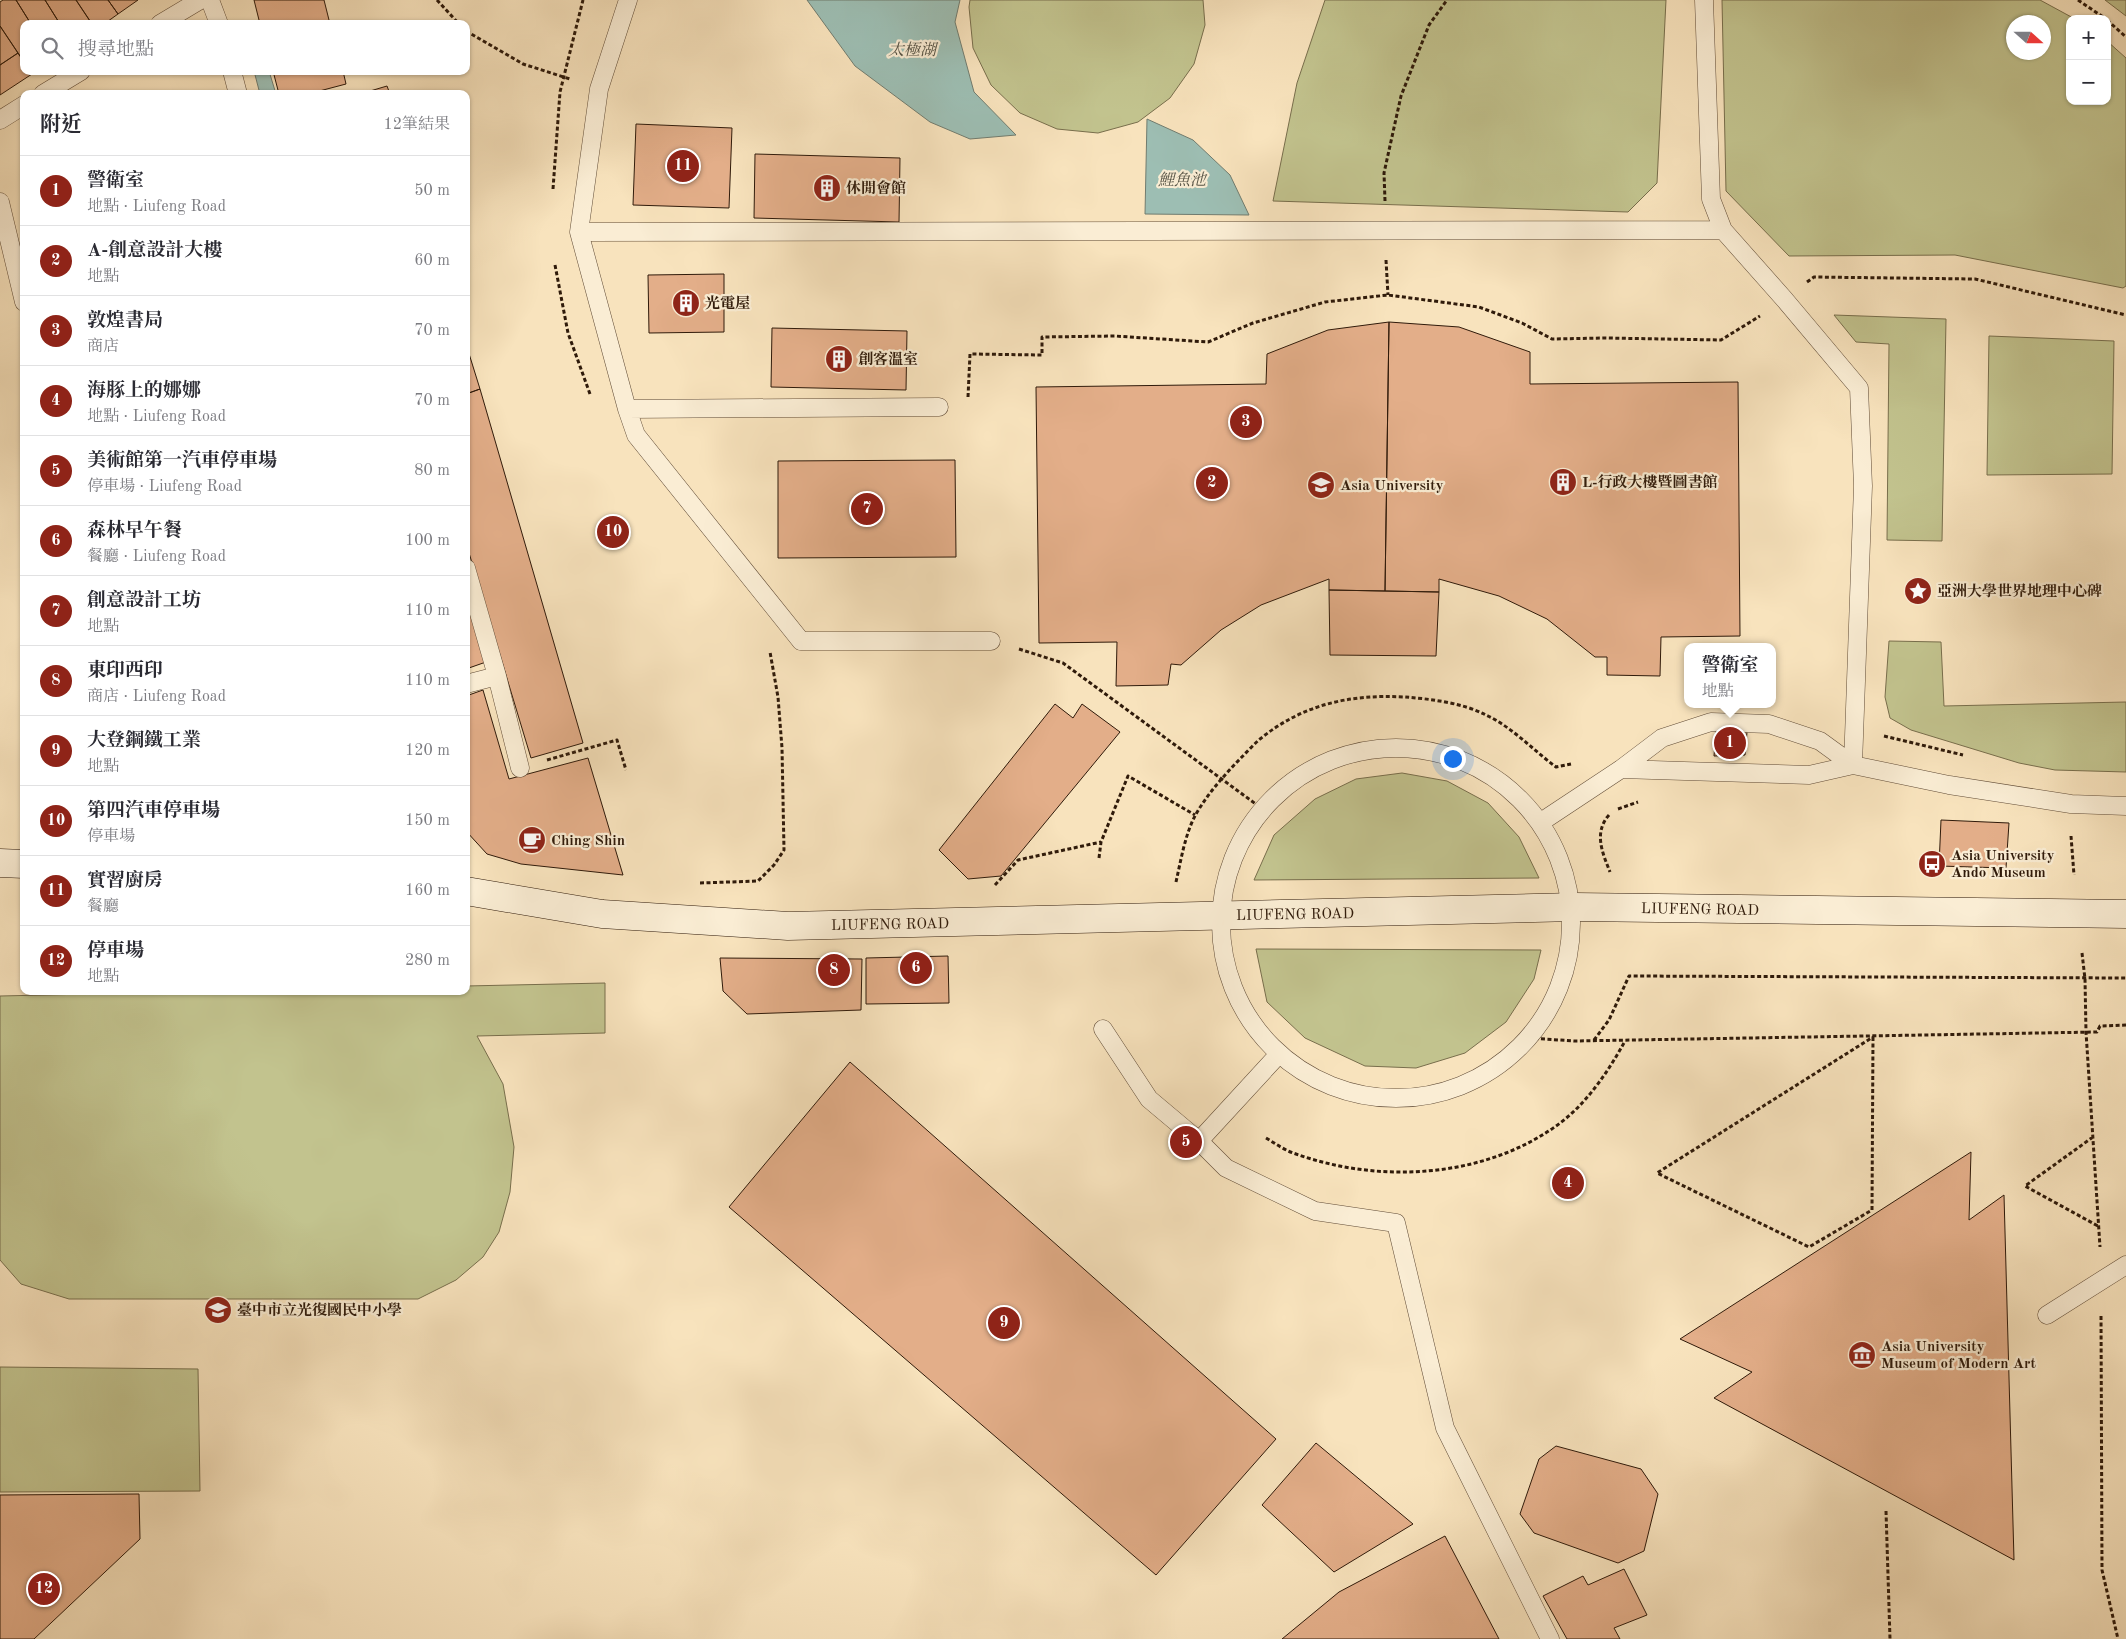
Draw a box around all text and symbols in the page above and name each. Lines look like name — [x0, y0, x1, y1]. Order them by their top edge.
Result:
north arrow — [2006, 15, 2051, 60]
map controls — [2066, 15, 2111, 105]
button: + — [2066, 15, 2111, 60]
search box — [20, 20, 470, 75]
icon: search — [38, 34, 66, 62]
text: 搜尋地點 — [78, 41, 154, 60]
water label: 太極湖 — [888, 41, 939, 59]
button: − — [2066, 60, 2111, 105]
text: 附近 — [40, 115, 82, 136]
text: 12筆結果 — [383, 117, 450, 133]
pin: 11 — [667, 147, 699, 185]
water label: 鯉魚池 — [1158, 171, 1208, 189]
text: 警衛室 — [87, 172, 144, 191]
building icon: 休閒會館 — [812, 173, 842, 203]
place label: 休閒會館 — [846, 180, 906, 197]
text: 1 — [51, 183, 61, 199]
text: 50 m — [414, 183, 450, 199]
text: 地點 · Liufeng Road — [87, 199, 226, 215]
text: A-創意設計大樓 — [87, 242, 222, 261]
text: 2 — [51, 253, 61, 269]
text: 60 m — [414, 253, 450, 269]
text: 地點 — [87, 269, 119, 285]
building icon: 光電屋 — [671, 288, 701, 318]
place label: 光電屋 — [705, 295, 750, 312]
text: 敦煌書局 — [87, 312, 163, 331]
text: 3 — [51, 323, 61, 339]
text: 70 m — [414, 323, 450, 339]
text: 商店 — [87, 339, 119, 355]
building icon: 創客溫室 — [824, 344, 854, 374]
place label: 創客溫室 — [858, 350, 918, 368]
text: 海豚上的娜娜 — [87, 382, 201, 401]
text: 4 — [51, 393, 61, 409]
text: 70 m — [414, 393, 450, 409]
pin: 3 — [1230, 403, 1262, 441]
text: 地點 · Liufeng Road — [87, 409, 226, 425]
text: 美術館第一汽車停車場 — [87, 452, 277, 471]
text: 5 — [51, 463, 61, 479]
text: 80 m — [414, 463, 450, 479]
pin: 2 — [1196, 464, 1228, 502]
building icon: L-行政大樓暨圖書館 — [1548, 467, 1578, 497]
school or university icon: Asia University — [1306, 470, 1336, 500]
place label: L-行政大樓暨圖書館 — [1582, 474, 1718, 491]
text: 停車場 · Liufeng Road — [87, 479, 242, 495]
place label: Asia University — [1340, 479, 1444, 494]
pin: 7 — [851, 490, 883, 528]
pin: 10 — [597, 513, 629, 551]
text: 森林早午餐 — [87, 522, 182, 541]
text: 6 — [51, 533, 61, 549]
text: 100 m — [405, 533, 450, 549]
text: 餐廳 · Liufeng Road — [87, 549, 226, 565]
place icon: 亞洲大學世界地理中心碑 — [1903, 576, 1933, 606]
place label: 亞洲大學世界地理中心碑 — [1937, 583, 2102, 600]
text: 創意設計工坊 — [87, 592, 201, 611]
text: 7 — [51, 603, 61, 619]
text: 110 m — [405, 603, 450, 619]
text: 地點 — [87, 619, 119, 635]
popup — [1684, 643, 1776, 708]
text: 警衛室 — [1701, 657, 1759, 676]
text: 東印西印 — [87, 662, 163, 681]
text: 8 — [51, 673, 61, 689]
text: 110 m — [405, 673, 450, 689]
text: 地點 — [1701, 684, 1734, 700]
text: 商店 · Liufeng Road — [87, 689, 226, 705]
pin: 1 — [1714, 724, 1746, 762]
text: 大登鋼鐵工業 — [87, 732, 201, 751]
text: 9 — [51, 743, 61, 759]
text: 120 m — [405, 743, 450, 759]
your location — [1440, 746, 1466, 772]
text: 地點 — [87, 759, 119, 775]
text: 第四汽車停車場 — [87, 802, 220, 821]
text: 10 — [47, 813, 65, 829]
text: 150 m — [405, 813, 450, 829]
cafe icon: Ching Shin — [517, 825, 547, 855]
text: 停車場 — [87, 829, 135, 845]
place label: Ching Shin — [551, 834, 625, 849]
bus stop icon: Asia University Ando Museum — [1917, 849, 1947, 879]
place label: Asia University Ando Museum — [1951, 849, 2055, 881]
text: 實習廚房 — [87, 872, 163, 891]
text: 11 — [47, 883, 65, 899]
text: 160 m — [405, 883, 450, 899]
text: 餐廳 — [87, 899, 119, 915]
street label: LIUFENG ROAD — [1641, 902, 1759, 919]
street label: LIUFENG ROAD — [1236, 907, 1354, 924]
street label: LIUFENG ROAD — [831, 917, 949, 934]
text: 停車場 — [87, 942, 144, 961]
pin: 6 — [900, 949, 932, 987]
pin: 8 — [818, 951, 850, 989]
text: 12 — [47, 953, 65, 969]
text: 280 m — [405, 953, 450, 969]
text: 地點 — [87, 969, 119, 985]
pin: 5 — [1170, 1123, 1202, 1161]
pin: 4 — [1552, 1164, 1584, 1202]
school or university icon: 臺中市立光復國民中小學 — [203, 1295, 233, 1325]
place label: 臺中市立光復國民中小學 — [237, 1301, 402, 1319]
pin: 9 — [988, 1304, 1020, 1342]
museum icon: Asia University Museum of Modern Art — [1847, 1340, 1877, 1370]
place label: Asia University Museum of Modern Art — [1881, 1340, 2037, 1372]
pin: 12 — [28, 1570, 60, 1608]

